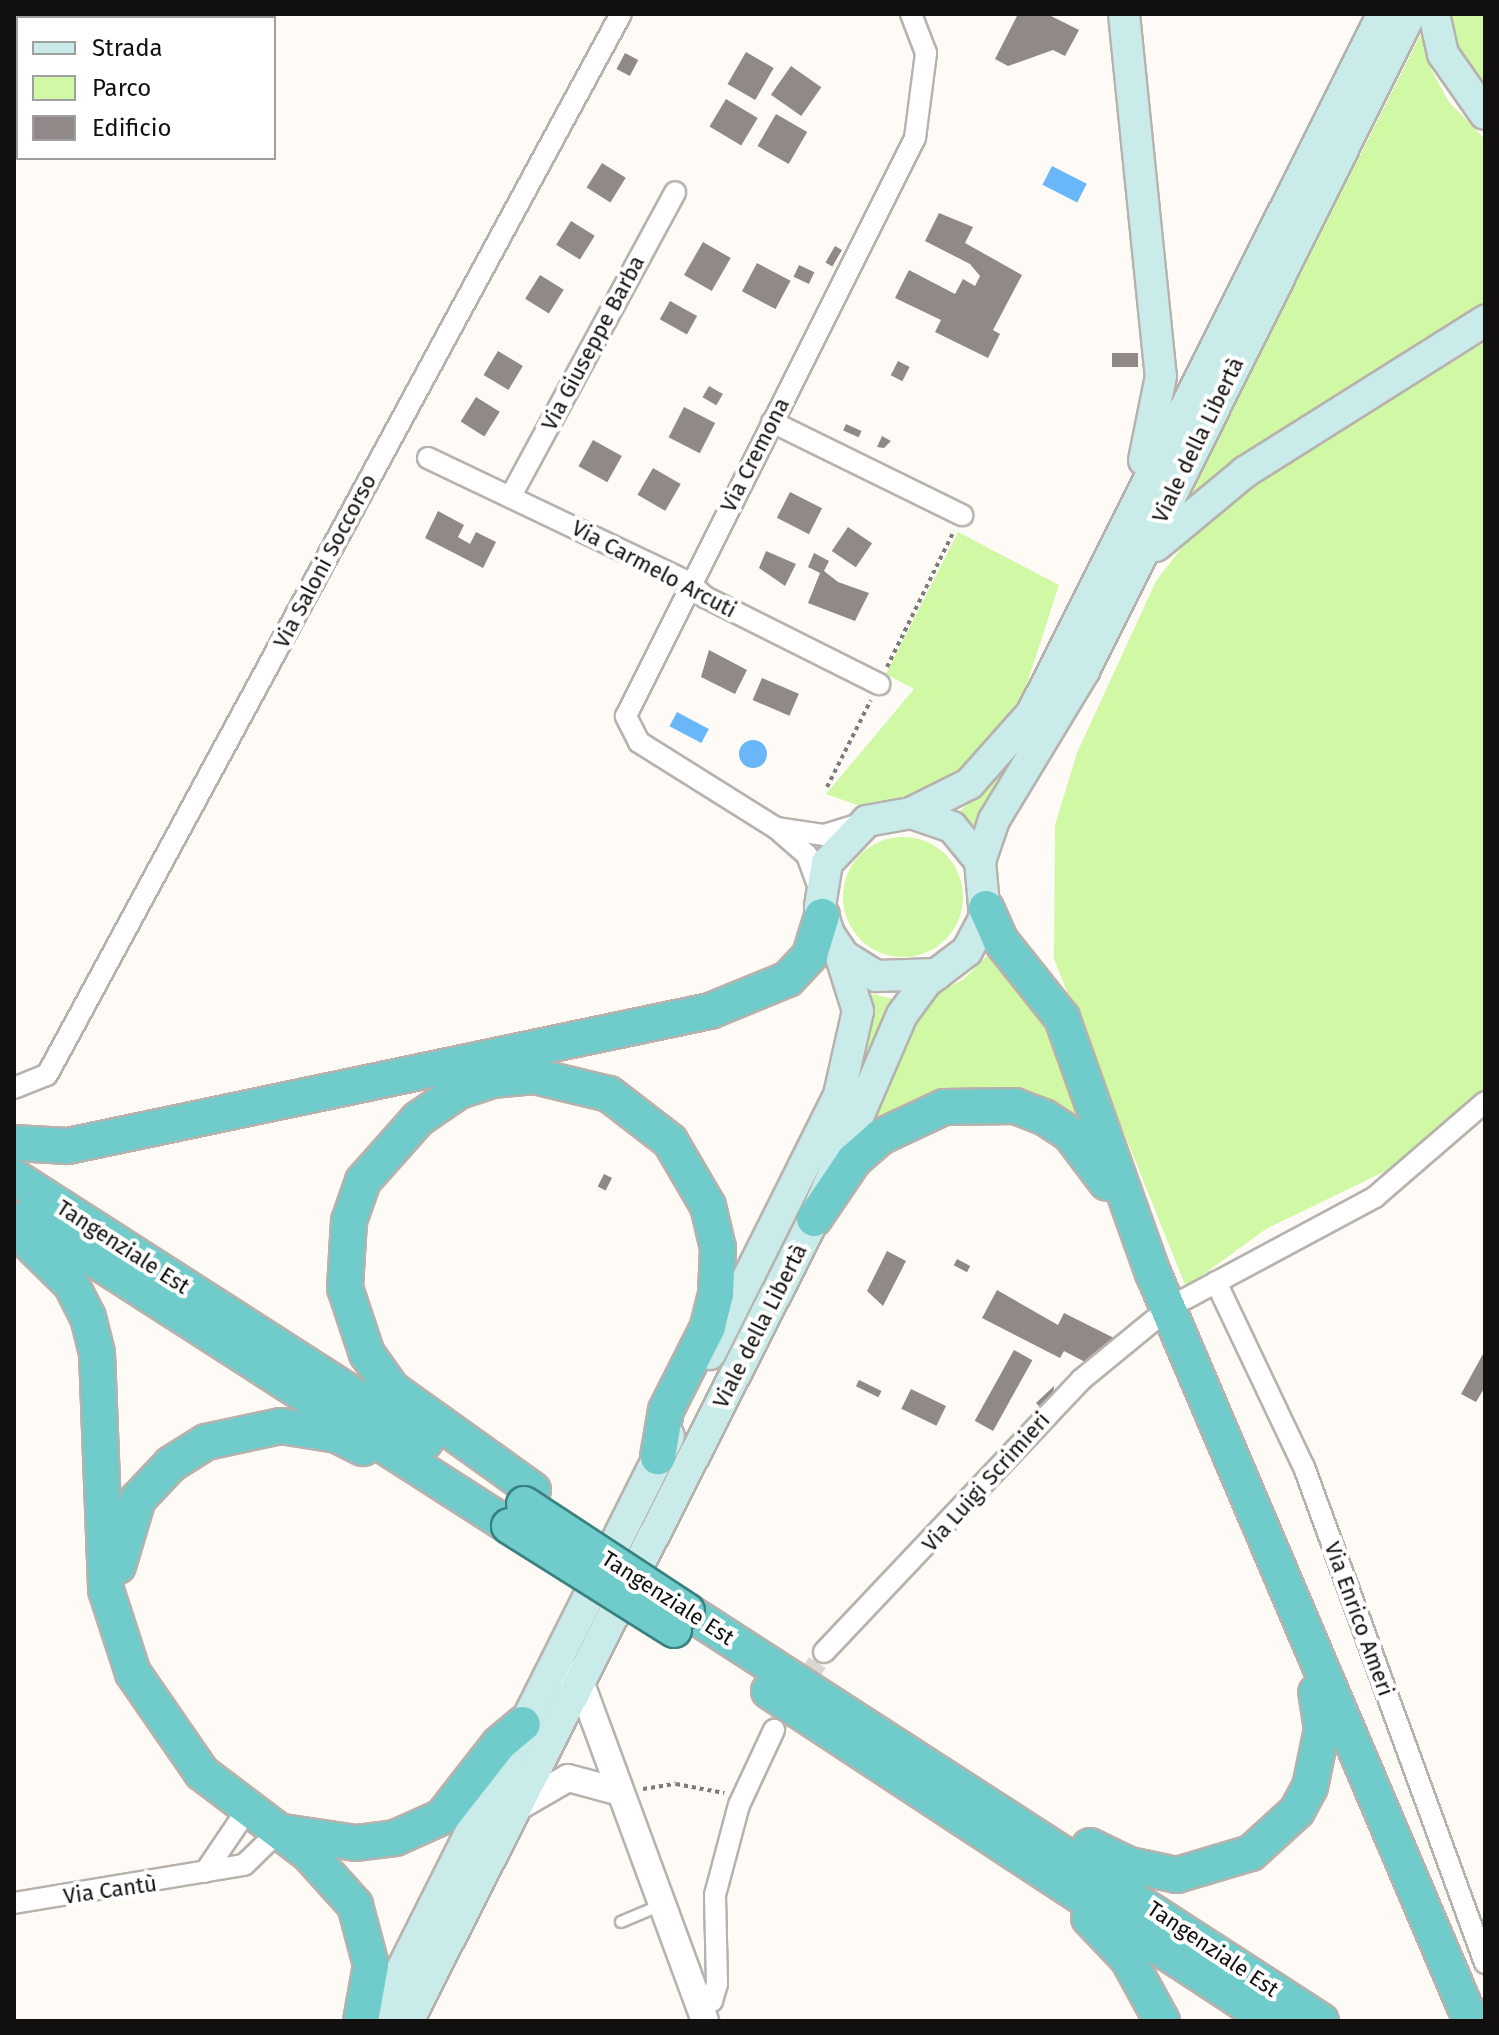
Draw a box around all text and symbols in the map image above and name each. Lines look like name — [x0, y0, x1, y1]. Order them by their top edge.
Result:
legend — [16, 16, 276, 160]
text: Strada — [92, 34, 163, 62]
text: Parco — [92, 74, 151, 102]
text: Edificio — [92, 114, 172, 142]
street label: Via Giuseppe Barba — [536, 251, 650, 435]
street label: Viale della Libertà — [1147, 353, 1249, 527]
street label: Via Cremona — [715, 393, 795, 517]
street label: Via Saloni Soccorso — [268, 470, 382, 652]
street label: Via Carmelo Arcuti — [567, 515, 741, 623]
street label: Tangenziale Est — [52, 1194, 194, 1300]
street label: Viale della Libertà — [707, 1240, 813, 1412]
street label: Via Luigi Scrimieri — [917, 1407, 1055, 1557]
street label: Via Enrico Ameri — [1319, 1538, 1399, 1700]
street label: Tangenziale Est — [597, 1545, 739, 1651]
street label: Via Cantù — [62, 1870, 158, 1910]
street label: Tangenziale Est — [1142, 1895, 1284, 2003]

